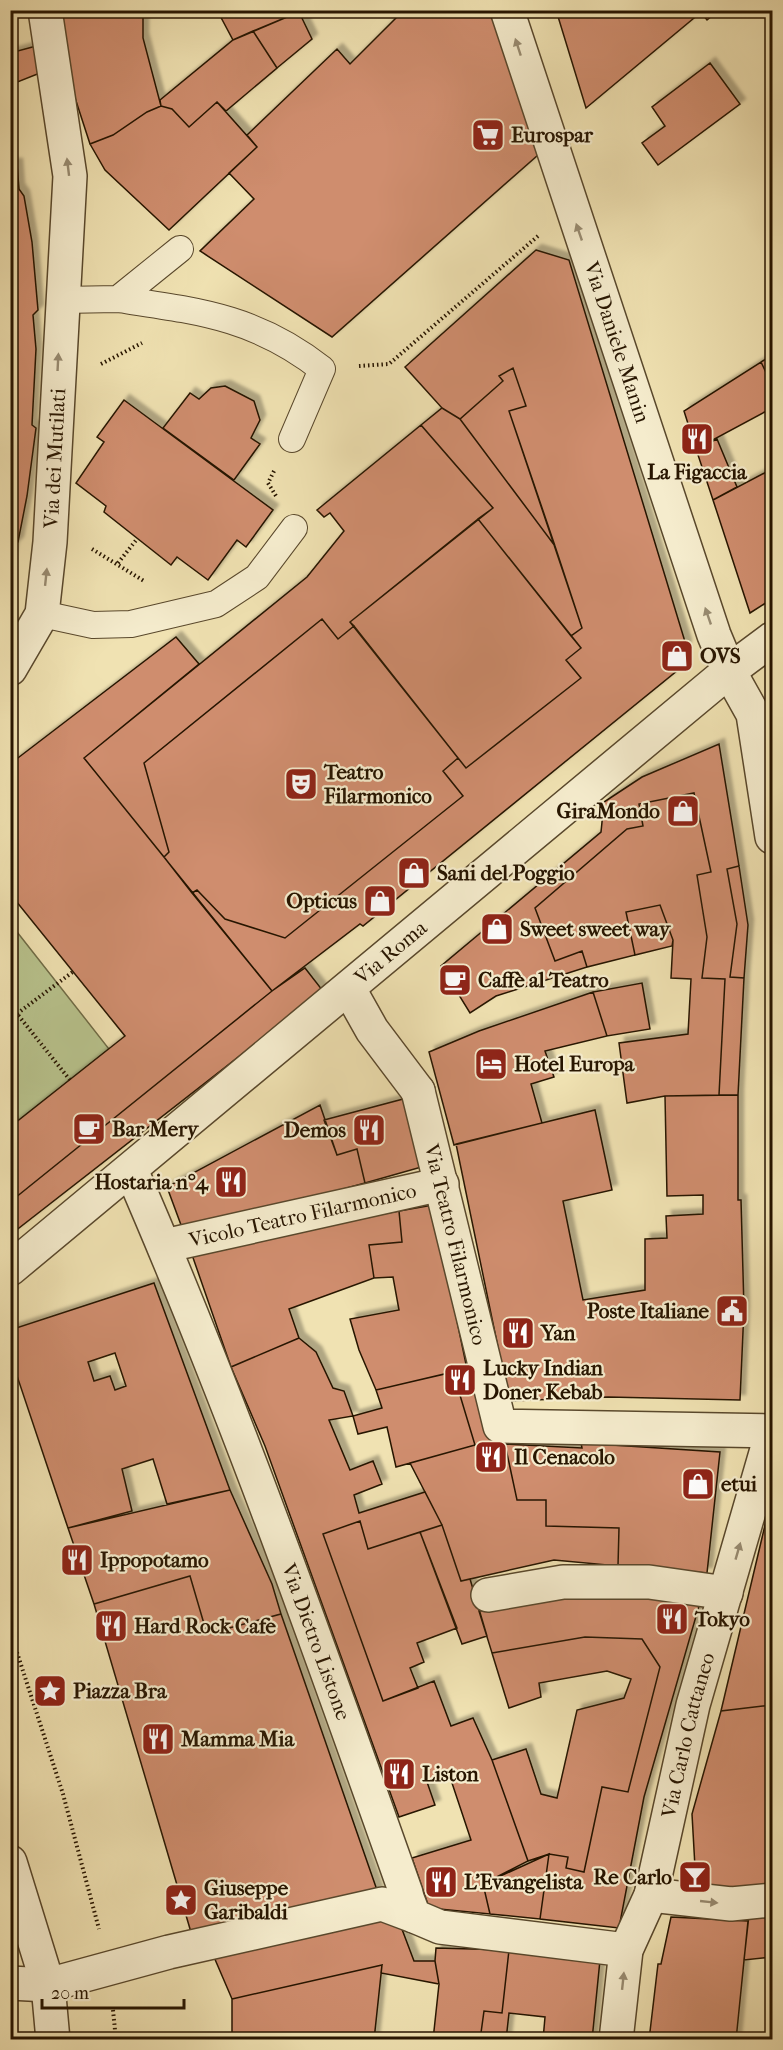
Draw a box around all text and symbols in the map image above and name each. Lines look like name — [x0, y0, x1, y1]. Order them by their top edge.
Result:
one-way arrow — [513, 38, 523, 56]
supermarket icon: Eurospar — [470, 117, 506, 153]
place label: Eurospar — [511, 123, 594, 147]
one-way arrow — [64, 158, 73, 177]
one-way arrow — [574, 223, 583, 241]
street label: Via Daniele Manin — [579, 258, 655, 426]
one-way arrow — [54, 352, 63, 371]
street label: Via dei Mutilati — [39, 387, 70, 530]
restaurant icon: La Figaccia — [679, 421, 715, 457]
place label: La Figaccia — [647, 460, 748, 484]
one-way arrow — [41, 568, 51, 587]
one-way arrow — [702, 607, 712, 625]
shop icon: OVS — [659, 638, 695, 674]
place label: OVS — [700, 644, 741, 668]
place label: Teatro Filarmonico — [323, 760, 432, 808]
theatre icon: Teatro Filarmonico — [283, 766, 319, 802]
shop icon: GiraMondo — [665, 793, 701, 829]
place label: GiraMondo — [557, 799, 660, 823]
shop icon: Sani del Poggio — [396, 855, 432, 891]
place label: Sani del Poggio — [437, 861, 575, 885]
shop icon: Opticus — [362, 883, 398, 919]
place label: Opticus — [286, 889, 357, 913]
shop icon: Sweet sweet way — [479, 911, 515, 947]
street label: Via Roma — [349, 915, 432, 990]
place label: Sweet sweet way — [520, 917, 672, 941]
cafe icon: Caffè al Teatro — [437, 962, 473, 998]
place label: Caffè al Teatro — [478, 968, 609, 992]
hotel icon: Hotel Europa — [473, 1046, 509, 1082]
place label: Hotel Europa — [514, 1052, 636, 1076]
cafe icon: Bar Mery — [71, 1111, 107, 1147]
restaurant icon: Demos — [351, 1112, 387, 1148]
place label: Bar Mery — [112, 1117, 200, 1141]
place label: Demos — [284, 1118, 346, 1142]
street label: Via Teatro Filarmonico — [419, 1141, 492, 1347]
restaurant icon: Hostaria n°4 — [213, 1164, 249, 1200]
place label: Hostaria n°4 — [94, 1170, 210, 1195]
street label: Vicolo Teatro Filarmonico — [186, 1178, 419, 1252]
public building icon: Poste Italiane — [714, 1293, 750, 1329]
place label: Poste Italiane — [587, 1299, 710, 1323]
restaurant icon: Yan — [500, 1315, 536, 1351]
place label: Yan — [540, 1321, 576, 1345]
place label: Lucky Indian Doner Kebab — [483, 1356, 604, 1404]
restaurant icon: Lucky Indian Doner Kebab — [442, 1362, 478, 1398]
restaurant icon: Il Cenacolo — [473, 1439, 509, 1475]
place label: Il Cenacolo — [514, 1445, 615, 1469]
shop icon: etui — [680, 1466, 716, 1502]
place label: etui — [721, 1472, 758, 1496]
restaurant icon: Ippopotamo — [59, 1542, 95, 1578]
one-way arrow — [734, 1542, 743, 1560]
place label: Ippopotamo — [100, 1548, 209, 1572]
street label: Via Dietro Listone — [276, 1559, 356, 1724]
restaurant icon: Tokyo — [654, 1601, 690, 1637]
place label: Tokyo — [694, 1607, 750, 1631]
restaurant icon: Hard Rock Cafe — [93, 1608, 129, 1644]
place label: Hard Rock Cafe — [134, 1614, 277, 1638]
street label: Via Carlo Cattaneo — [656, 1650, 720, 1821]
place icon: Piazza Bra — [32, 1673, 68, 1709]
place label: Piazza Bra — [73, 1679, 168, 1703]
restaurant icon: Mamma Mia — [140, 1721, 176, 1757]
place label: Mamma Mia — [180, 1727, 295, 1751]
restaurant icon: Liston — [381, 1756, 417, 1792]
place label: Liston — [422, 1762, 480, 1786]
bar icon: Re Carlo — [677, 1859, 713, 1895]
restaurant icon: L'Evangelista — [423, 1864, 459, 1900]
place label: Re Carlo — [593, 1865, 672, 1889]
place label: L'Evangelista — [464, 1870, 584, 1894]
place label: Giuseppe Garibaldi — [204, 1876, 289, 1924]
place icon: Giuseppe Garibaldi — [163, 1882, 199, 1918]
one-way arrow — [700, 1897, 719, 1907]
scale bar — [42, 1972, 184, 2010]
one-way arrow — [618, 1972, 628, 1991]
text: 20 m — [51, 1983, 89, 2004]

